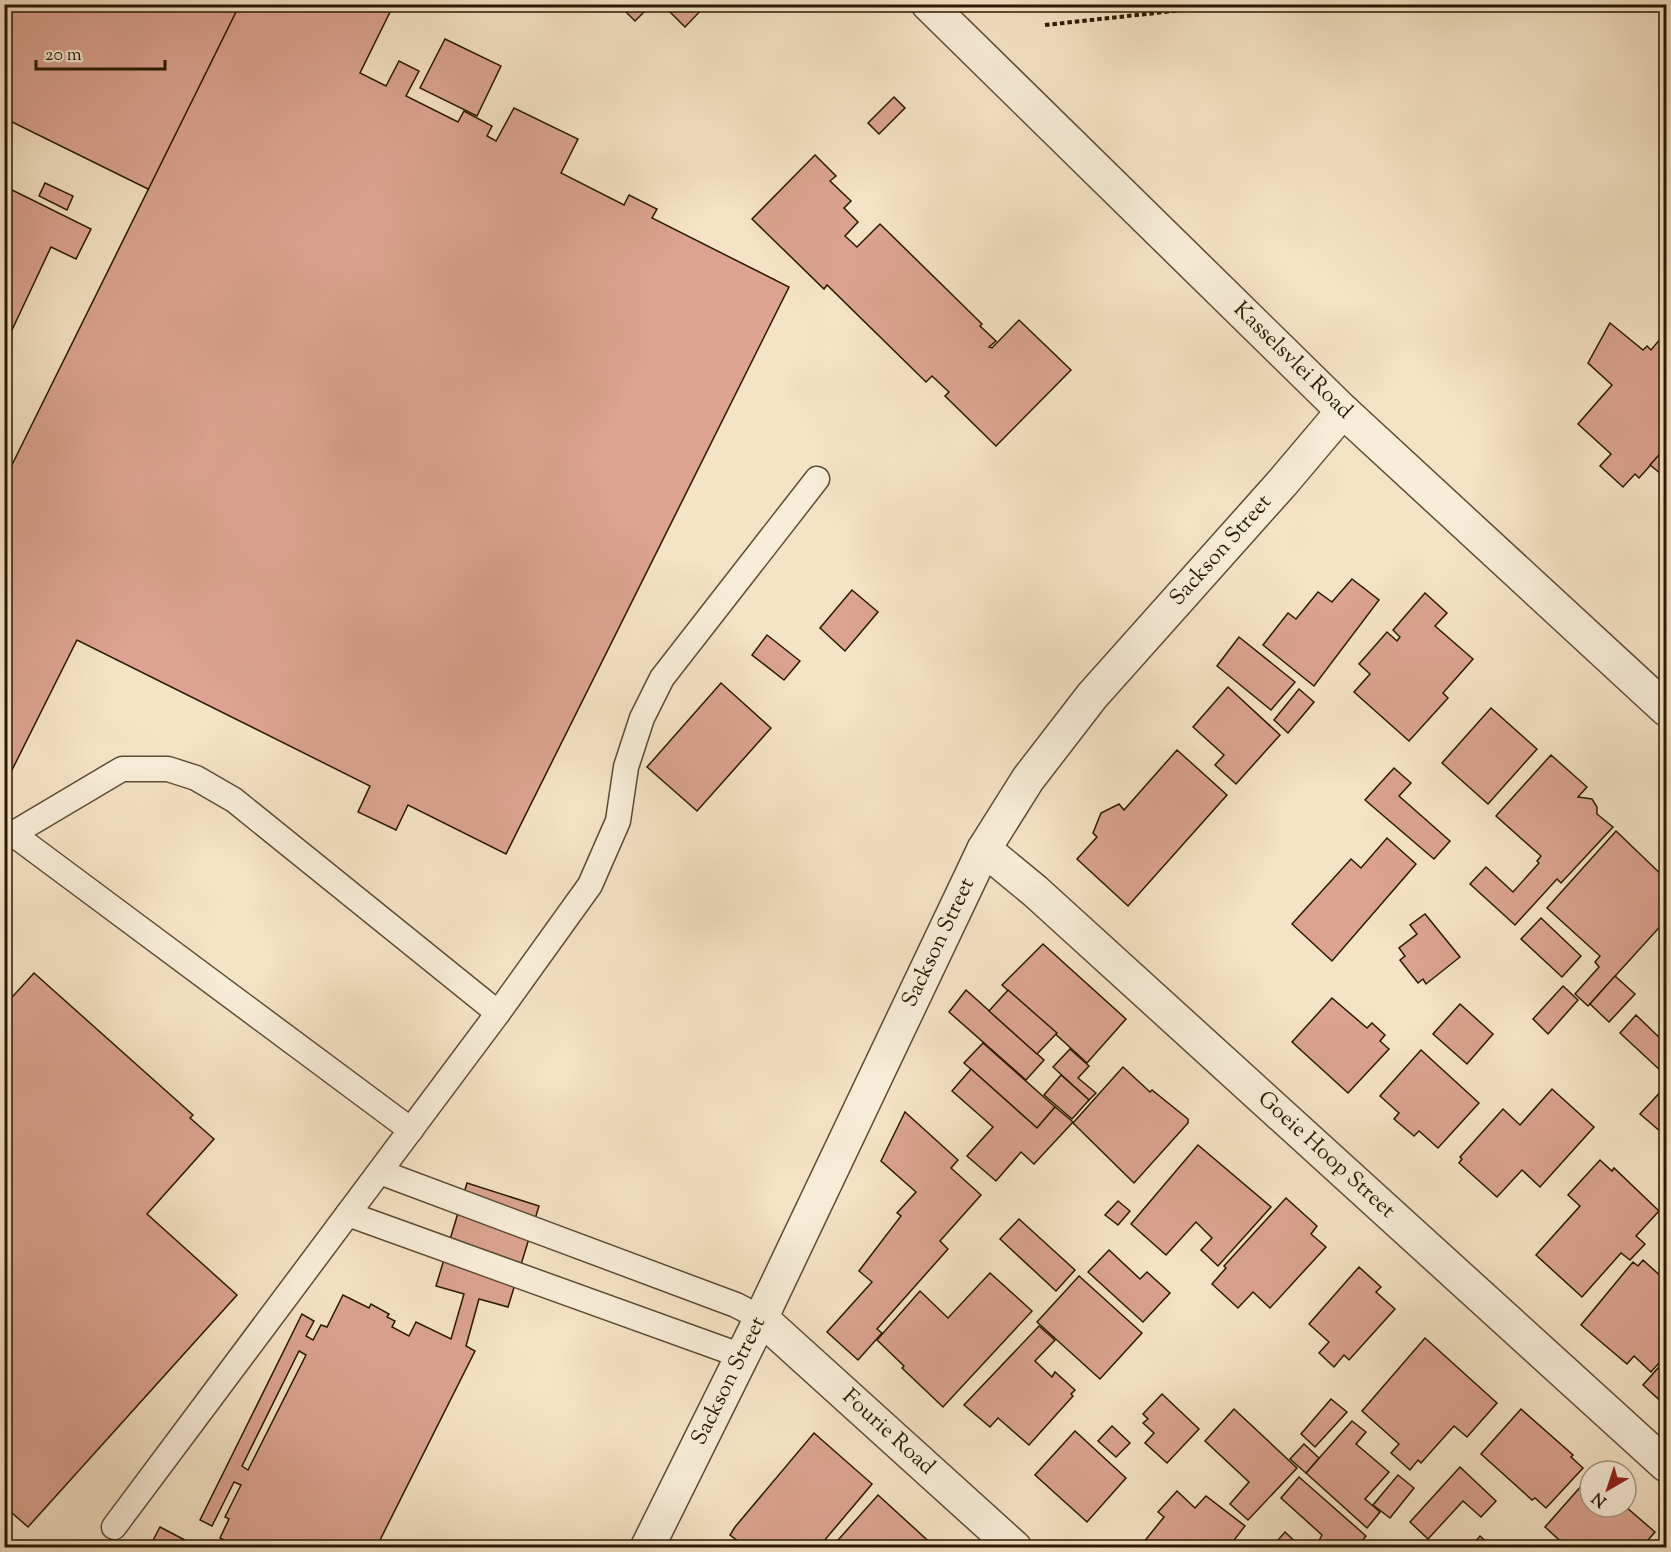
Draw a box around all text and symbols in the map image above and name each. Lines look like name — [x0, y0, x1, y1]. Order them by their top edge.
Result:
scale bar — [36, 33, 165, 71]
text: 20 m — [45, 43, 82, 69]
street label: Kasselsvlei Road — [1225, 295, 1359, 427]
street label: Sackson Street — [1163, 488, 1280, 614]
street label: Sackson Street — [895, 872, 984, 1013]
street label: Goeie Hoop Street — [1250, 1084, 1402, 1227]
street label: Sackson Street — [684, 1311, 775, 1451]
street label: Fourie Road — [834, 1382, 941, 1483]
north arrow — [1578, 1459, 1638, 1519]
text: N — [1588, 1486, 1612, 1512]

